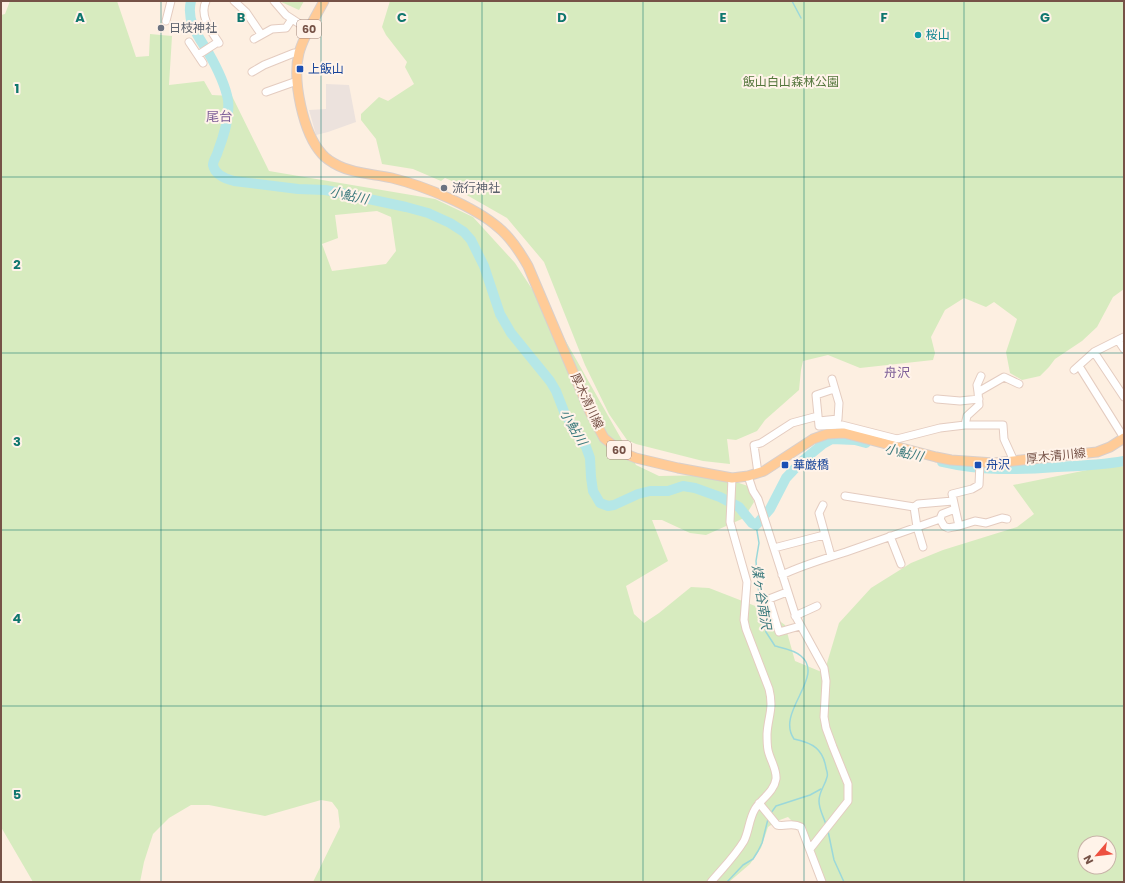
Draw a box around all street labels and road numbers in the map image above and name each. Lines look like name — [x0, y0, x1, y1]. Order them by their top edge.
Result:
road number: 60 — [297, 20, 321, 38]
street label: 厚木清川線 — [567, 370, 608, 432]
road number: 60 — [607, 441, 631, 459]
street label: 厚木清川線 — [1025, 444, 1087, 467]

